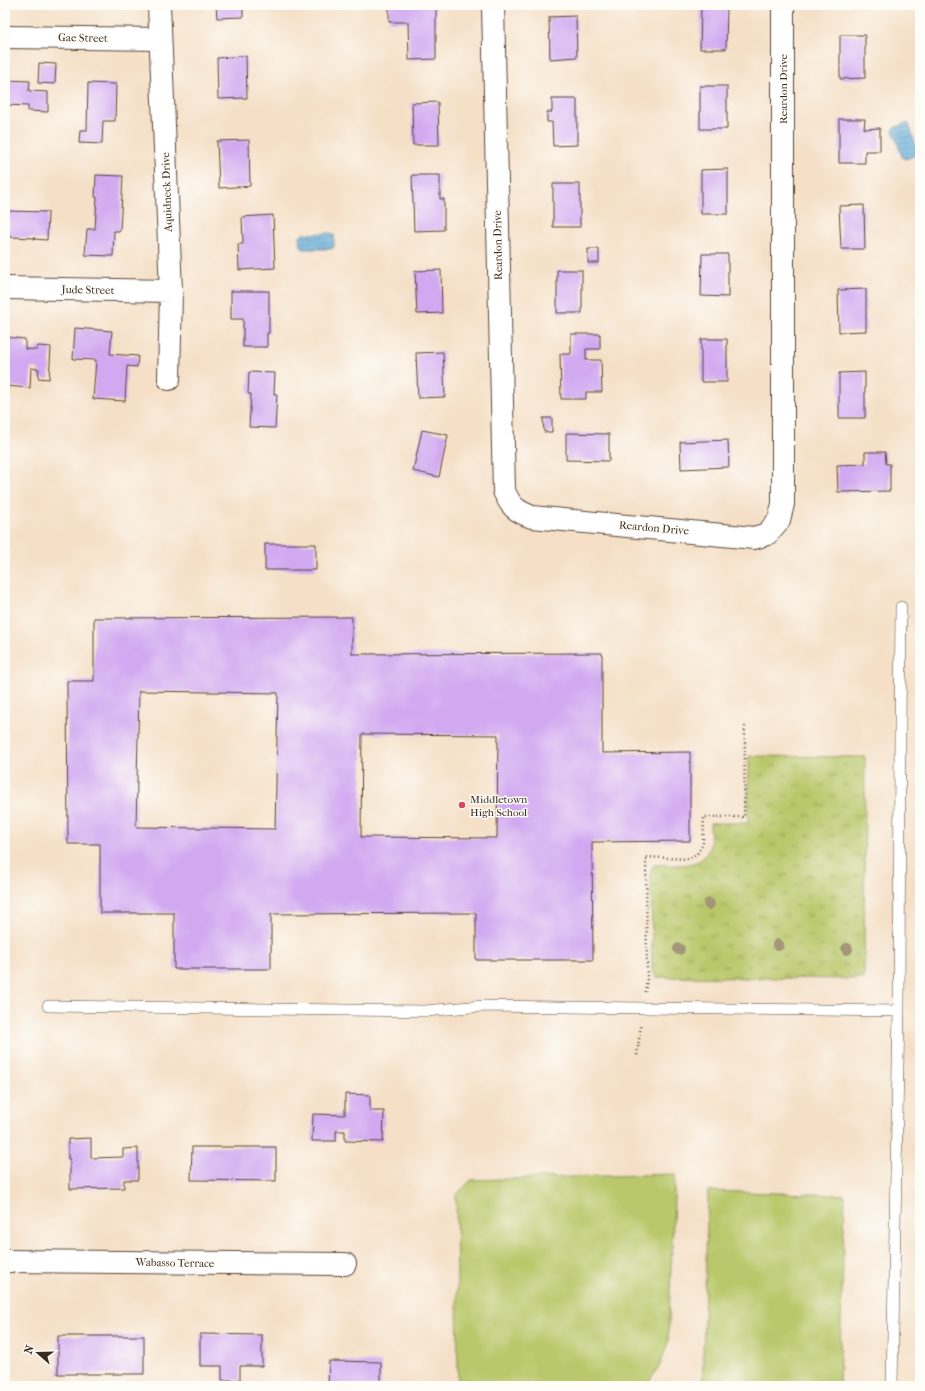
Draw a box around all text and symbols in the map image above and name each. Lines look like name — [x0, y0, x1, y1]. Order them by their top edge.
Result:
street label: Gae Street — [58, 31, 108, 45]
street label: Reardon Drive — [777, 53, 790, 124]
street label: Aquidneck Drive — [159, 151, 175, 233]
street label: Reardon Drive — [491, 209, 505, 280]
street label: Jude Street — [60, 283, 115, 297]
street label: Reardon Drive — [619, 518, 690, 538]
place label: Middletown High School — [470, 793, 528, 819]
marker: Middletown High School — [457, 800, 467, 810]
street label: Wabasso Terrace — [135, 1256, 215, 1270]
north arrow — [18, 1333, 58, 1373]
text: N — [22, 1343, 37, 1356]

